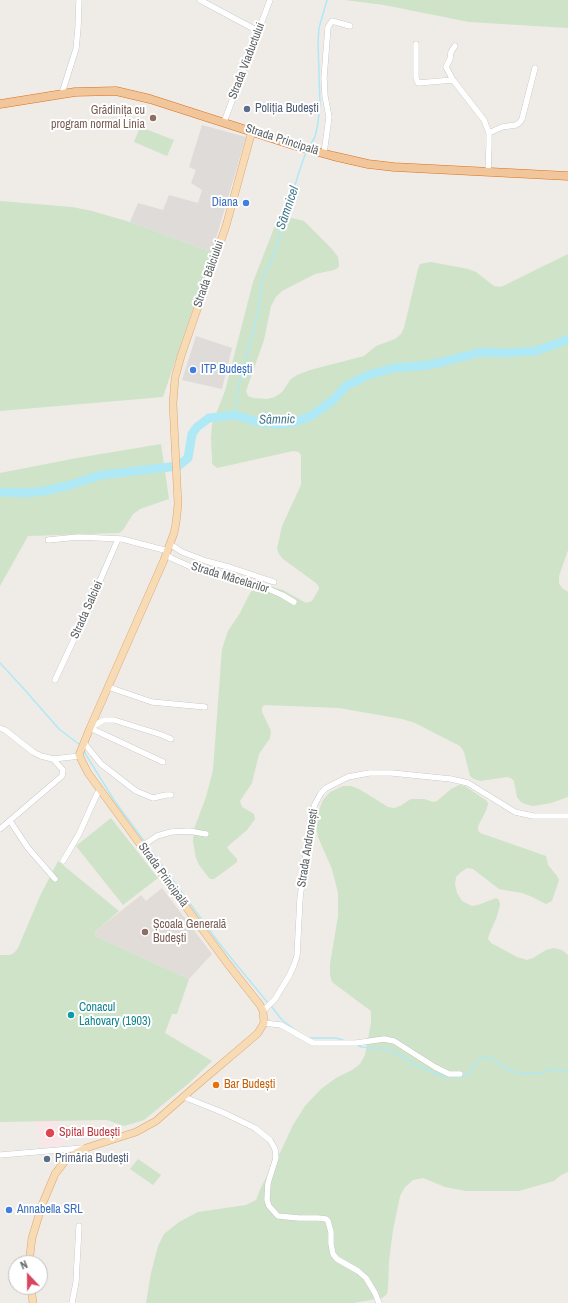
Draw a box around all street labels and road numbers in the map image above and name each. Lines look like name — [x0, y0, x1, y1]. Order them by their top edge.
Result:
street label: Strada Viaductului — [226, 21, 268, 101]
street label: Strada Principală — [244, 121, 320, 159]
street label: Strada Bâlciului — [191, 239, 227, 309]
street label: Strada Măcelarilor — [189, 559, 271, 597]
street label: Strada Salciei — [68, 579, 106, 641]
street label: Strada Andronești — [295, 808, 321, 888]
street label: Strada Principală — [135, 840, 191, 910]

